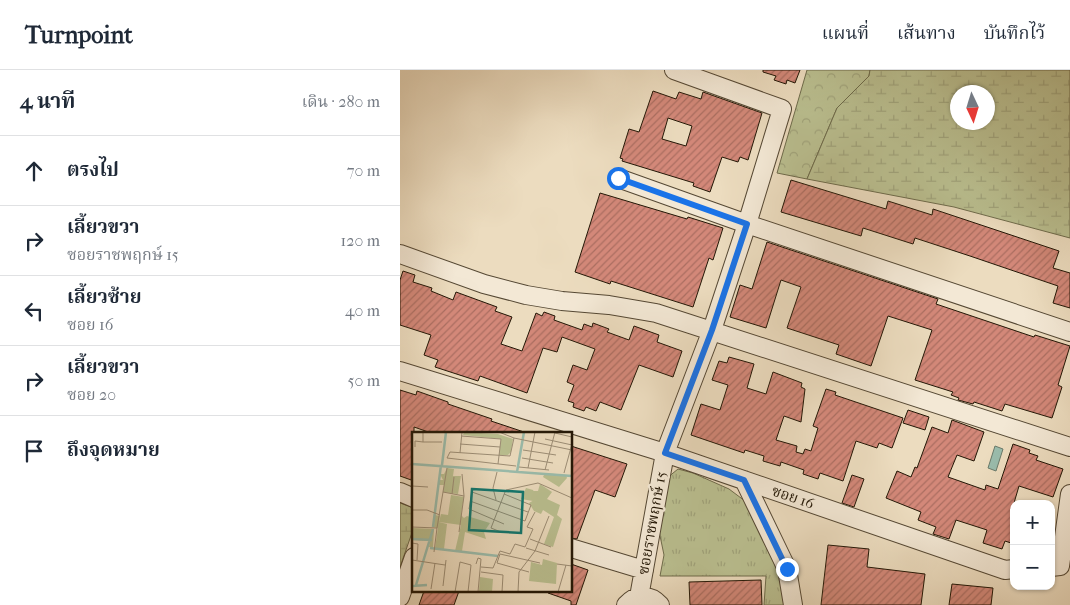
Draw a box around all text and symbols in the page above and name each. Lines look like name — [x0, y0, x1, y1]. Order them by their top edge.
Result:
text: Turnpoint — [25, 21, 133, 49]
text: แผนที่ — [822, 23, 869, 44]
text: เส้นทาง — [897, 23, 956, 44]
text: บันทึกไว้ — [984, 23, 1045, 44]
north arrow — [950, 85, 995, 130]
text: 4 นาที — [20, 89, 75, 113]
text: เดิน · 280 m — [302, 92, 380, 111]
icon: ahead — [20, 157, 48, 185]
text: ตรงไป — [67, 159, 119, 181]
text: 70 m — [347, 161, 380, 180]
route start — [607, 167, 630, 190]
text: เลี้ยวขวา — [67, 216, 139, 238]
icon: right — [20, 227, 48, 255]
text: 120 m — [341, 231, 380, 250]
text: ซอยราชพฤกษ์ 15 — [67, 245, 179, 264]
text: เลี้ยวซ้าย — [67, 286, 141, 308]
icon: left — [20, 297, 48, 325]
text: 40 m — [345, 301, 380, 320]
text: ซอย 16 — [67, 315, 113, 334]
text: เลี้ยวขวา — [67, 356, 139, 378]
icon: right — [20, 367, 48, 395]
text: 50 m — [348, 371, 380, 390]
text: ซอย 20 — [67, 385, 116, 404]
inset map — [412, 432, 572, 592]
icon: arrive — [20, 437, 48, 465]
text: ถึงจุดหมาย — [67, 439, 160, 461]
street label: ซอยราชพฤกษ์ 15 — [633, 470, 670, 576]
street label: ซอย 16 — [770, 481, 817, 513]
map controls — [1010, 500, 1055, 590]
button: + — [1010, 500, 1055, 545]
button: − — [1010, 545, 1055, 590]
route end — [776, 558, 799, 581]

